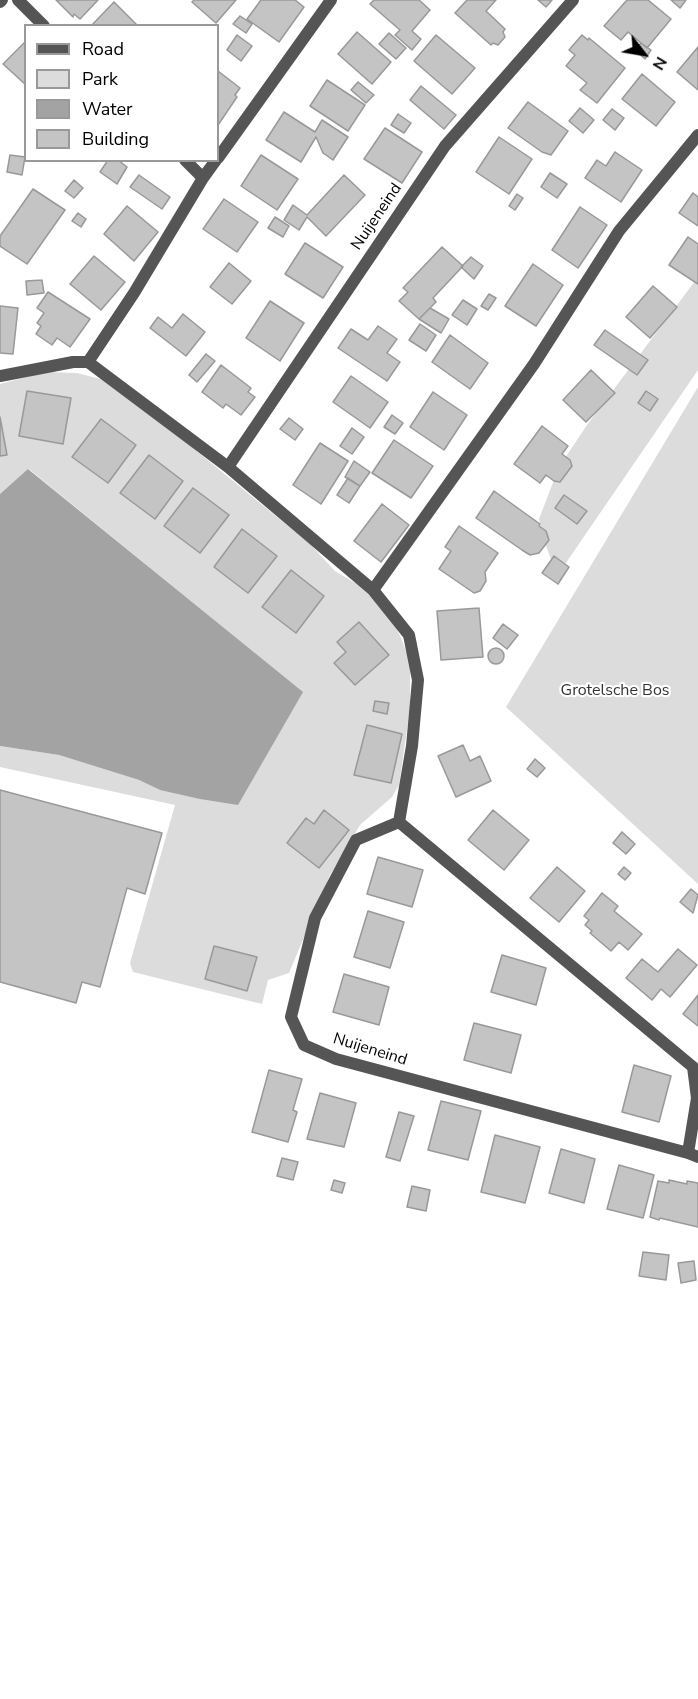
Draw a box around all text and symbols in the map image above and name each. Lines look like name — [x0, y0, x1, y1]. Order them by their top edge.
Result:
legend — [24, 24, 219, 162]
north arrow — [614, 24, 674, 84]
text: Road — [82, 37, 124, 61]
text: N — [647, 52, 672, 74]
text: Park — [82, 67, 118, 91]
text: Water — [82, 97, 133, 121]
text: Building — [82, 127, 149, 151]
street label: Nuijeneind — [348, 180, 406, 254]
park label: Grotelsche Bos — [561, 681, 669, 701]
street label: Nuijeneind — [331, 1030, 409, 1070]

